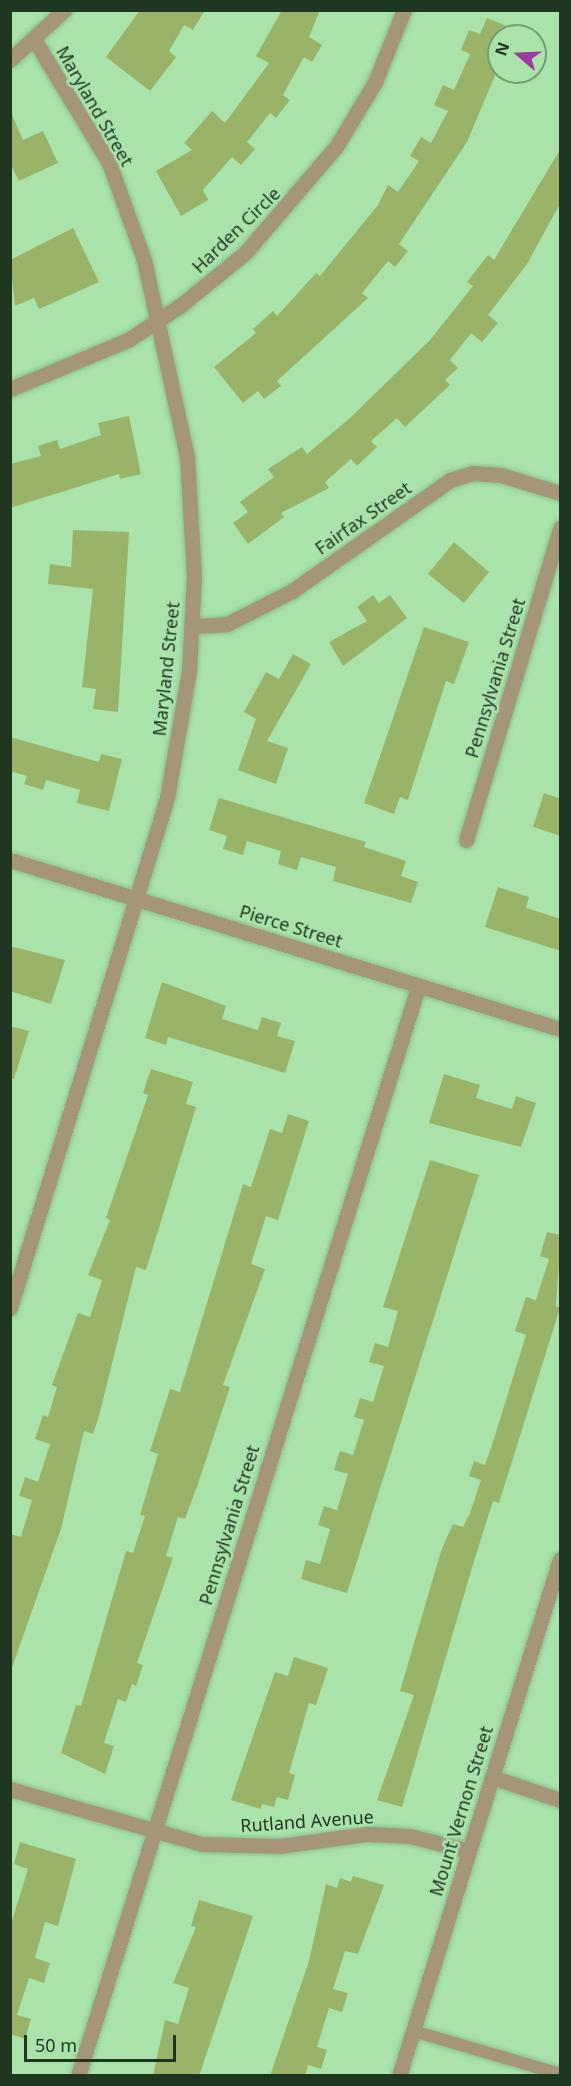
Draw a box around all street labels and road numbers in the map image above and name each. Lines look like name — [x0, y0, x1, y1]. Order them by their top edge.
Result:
street label: Maryland Street — [52, 42, 138, 170]
street label: Harden Circle — [187, 183, 285, 277]
street label: Fairfax Street — [311, 477, 415, 559]
street label: Pennsylvania Street — [460, 596, 530, 760]
street label: Maryland Street — [148, 601, 184, 737]
street label: Pierce Street — [237, 900, 345, 952]
street label: Pennsylvania Street — [194, 1443, 264, 1607]
street label: Mount Vernon Street — [425, 1723, 497, 1899]
street label: Rutland Avenue — [240, 1806, 374, 1836]

